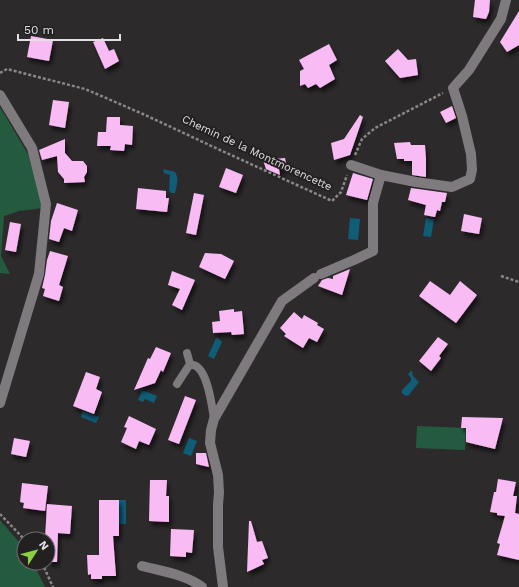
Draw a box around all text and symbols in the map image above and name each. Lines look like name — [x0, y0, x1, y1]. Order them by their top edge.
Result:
scale bar — [18, 16, 120, 42]
text: 50 m — [24, 23, 54, 37]
street label: Chemin de la Montmorencette — [180, 113, 334, 193]
north arrow — [16, 531, 56, 571]
text: N — [36, 538, 51, 553]

